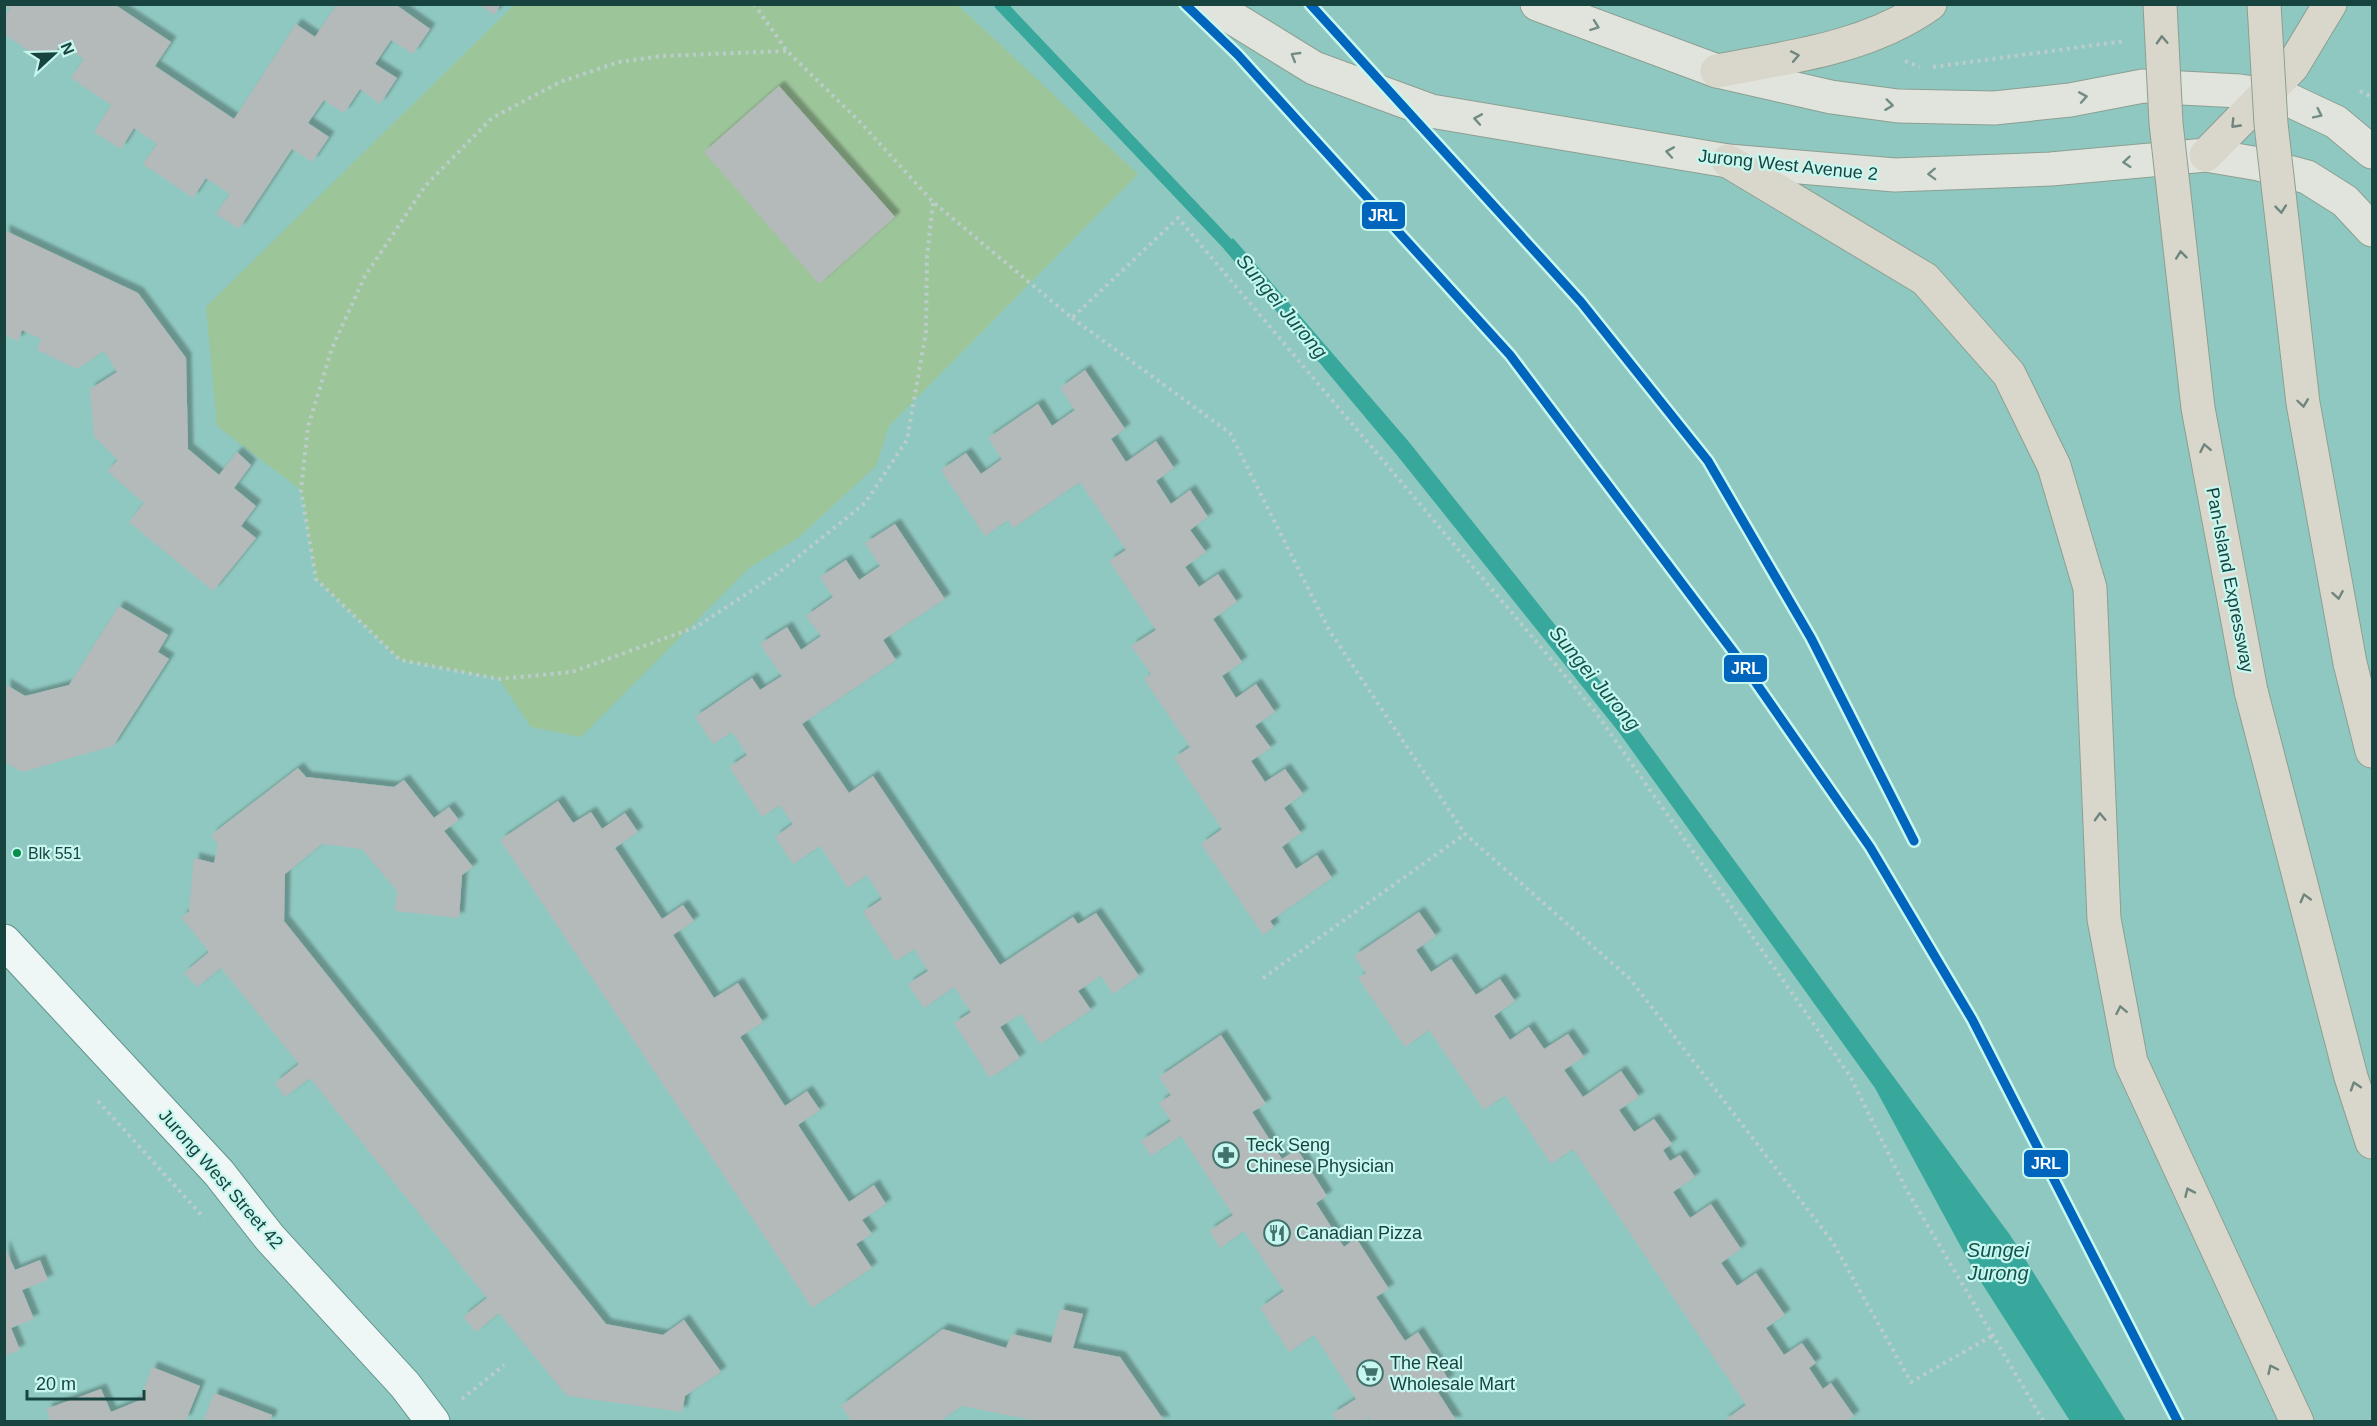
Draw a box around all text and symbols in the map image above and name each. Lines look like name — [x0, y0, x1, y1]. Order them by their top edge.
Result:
one-way arrow — [1589, 19, 1600, 32]
north arrow — [24, 24, 84, 84]
one-way arrow — [2155, 35, 2168, 44]
text: N — [57, 40, 77, 57]
one-way arrow — [1790, 50, 1800, 63]
one-way arrow — [1291, 51, 1301, 63]
one-way arrow — [2078, 91, 2088, 104]
one-way arrow — [1884, 98, 1894, 110]
one-way arrow — [2312, 107, 2323, 118]
one-way arrow — [1474, 113, 1483, 125]
one-way arrow — [2231, 118, 2242, 128]
one-way arrow — [1666, 146, 1675, 158]
street label: Jurong West Avenue 2 — [1697, 146, 1879, 184]
one-way arrow — [2122, 156, 2131, 169]
one-way arrow — [1928, 167, 1937, 180]
line badge: JRL — [1361, 201, 1406, 230]
one-way arrow — [2274, 205, 2287, 214]
text: JRL — [1368, 207, 1398, 224]
water label: Sungei Jurong — [1232, 250, 1332, 362]
one-way arrow — [2175, 250, 2187, 259]
one-way arrow — [2297, 398, 2309, 408]
one-way arrow — [2199, 443, 2212, 453]
street label: Pan-Island Expressway — [2202, 486, 2258, 674]
one-way arrow — [2331, 589, 2344, 599]
water label: Sungei Jurong — [1545, 622, 1645, 734]
line badge: JRL — [1723, 654, 1768, 683]
text: JRL — [1731, 660, 1761, 677]
one-way arrow — [2093, 812, 2106, 821]
place label: Blk 551 — [28, 845, 81, 862]
marker: Blk 551 — [11, 847, 23, 859]
one-way arrow — [2299, 893, 2312, 903]
one-way arrow — [2115, 1006, 2128, 1016]
one-way arrow — [2349, 1081, 2362, 1092]
street label: Jurong West Street 42 — [155, 1105, 287, 1253]
place label: Teck Seng Chinese Physician — [1246, 1135, 1394, 1176]
pharmacy icon: Teck Seng Chinese Physician — [1211, 1140, 1241, 1170]
line badge: JRL — [2023, 1149, 2069, 1178]
text: JRL — [2031, 1155, 2061, 1172]
one-way arrow — [2184, 1187, 2196, 1198]
restaurant icon: Canadian Pizza — [1262, 1218, 1292, 1248]
place label: Canadian Pizza — [1296, 1223, 1423, 1243]
water label: Sungei Jurong — [1966, 1239, 2030, 1284]
place label: The Real Wholesale Mart — [1390, 1353, 1515, 1394]
supermarket icon: The Real Wholesale Mart — [1355, 1358, 1385, 1388]
scale bar — [27, 1363, 144, 1401]
one-way arrow — [2267, 1364, 2279, 1375]
text: 20 m — [36, 1374, 76, 1394]

